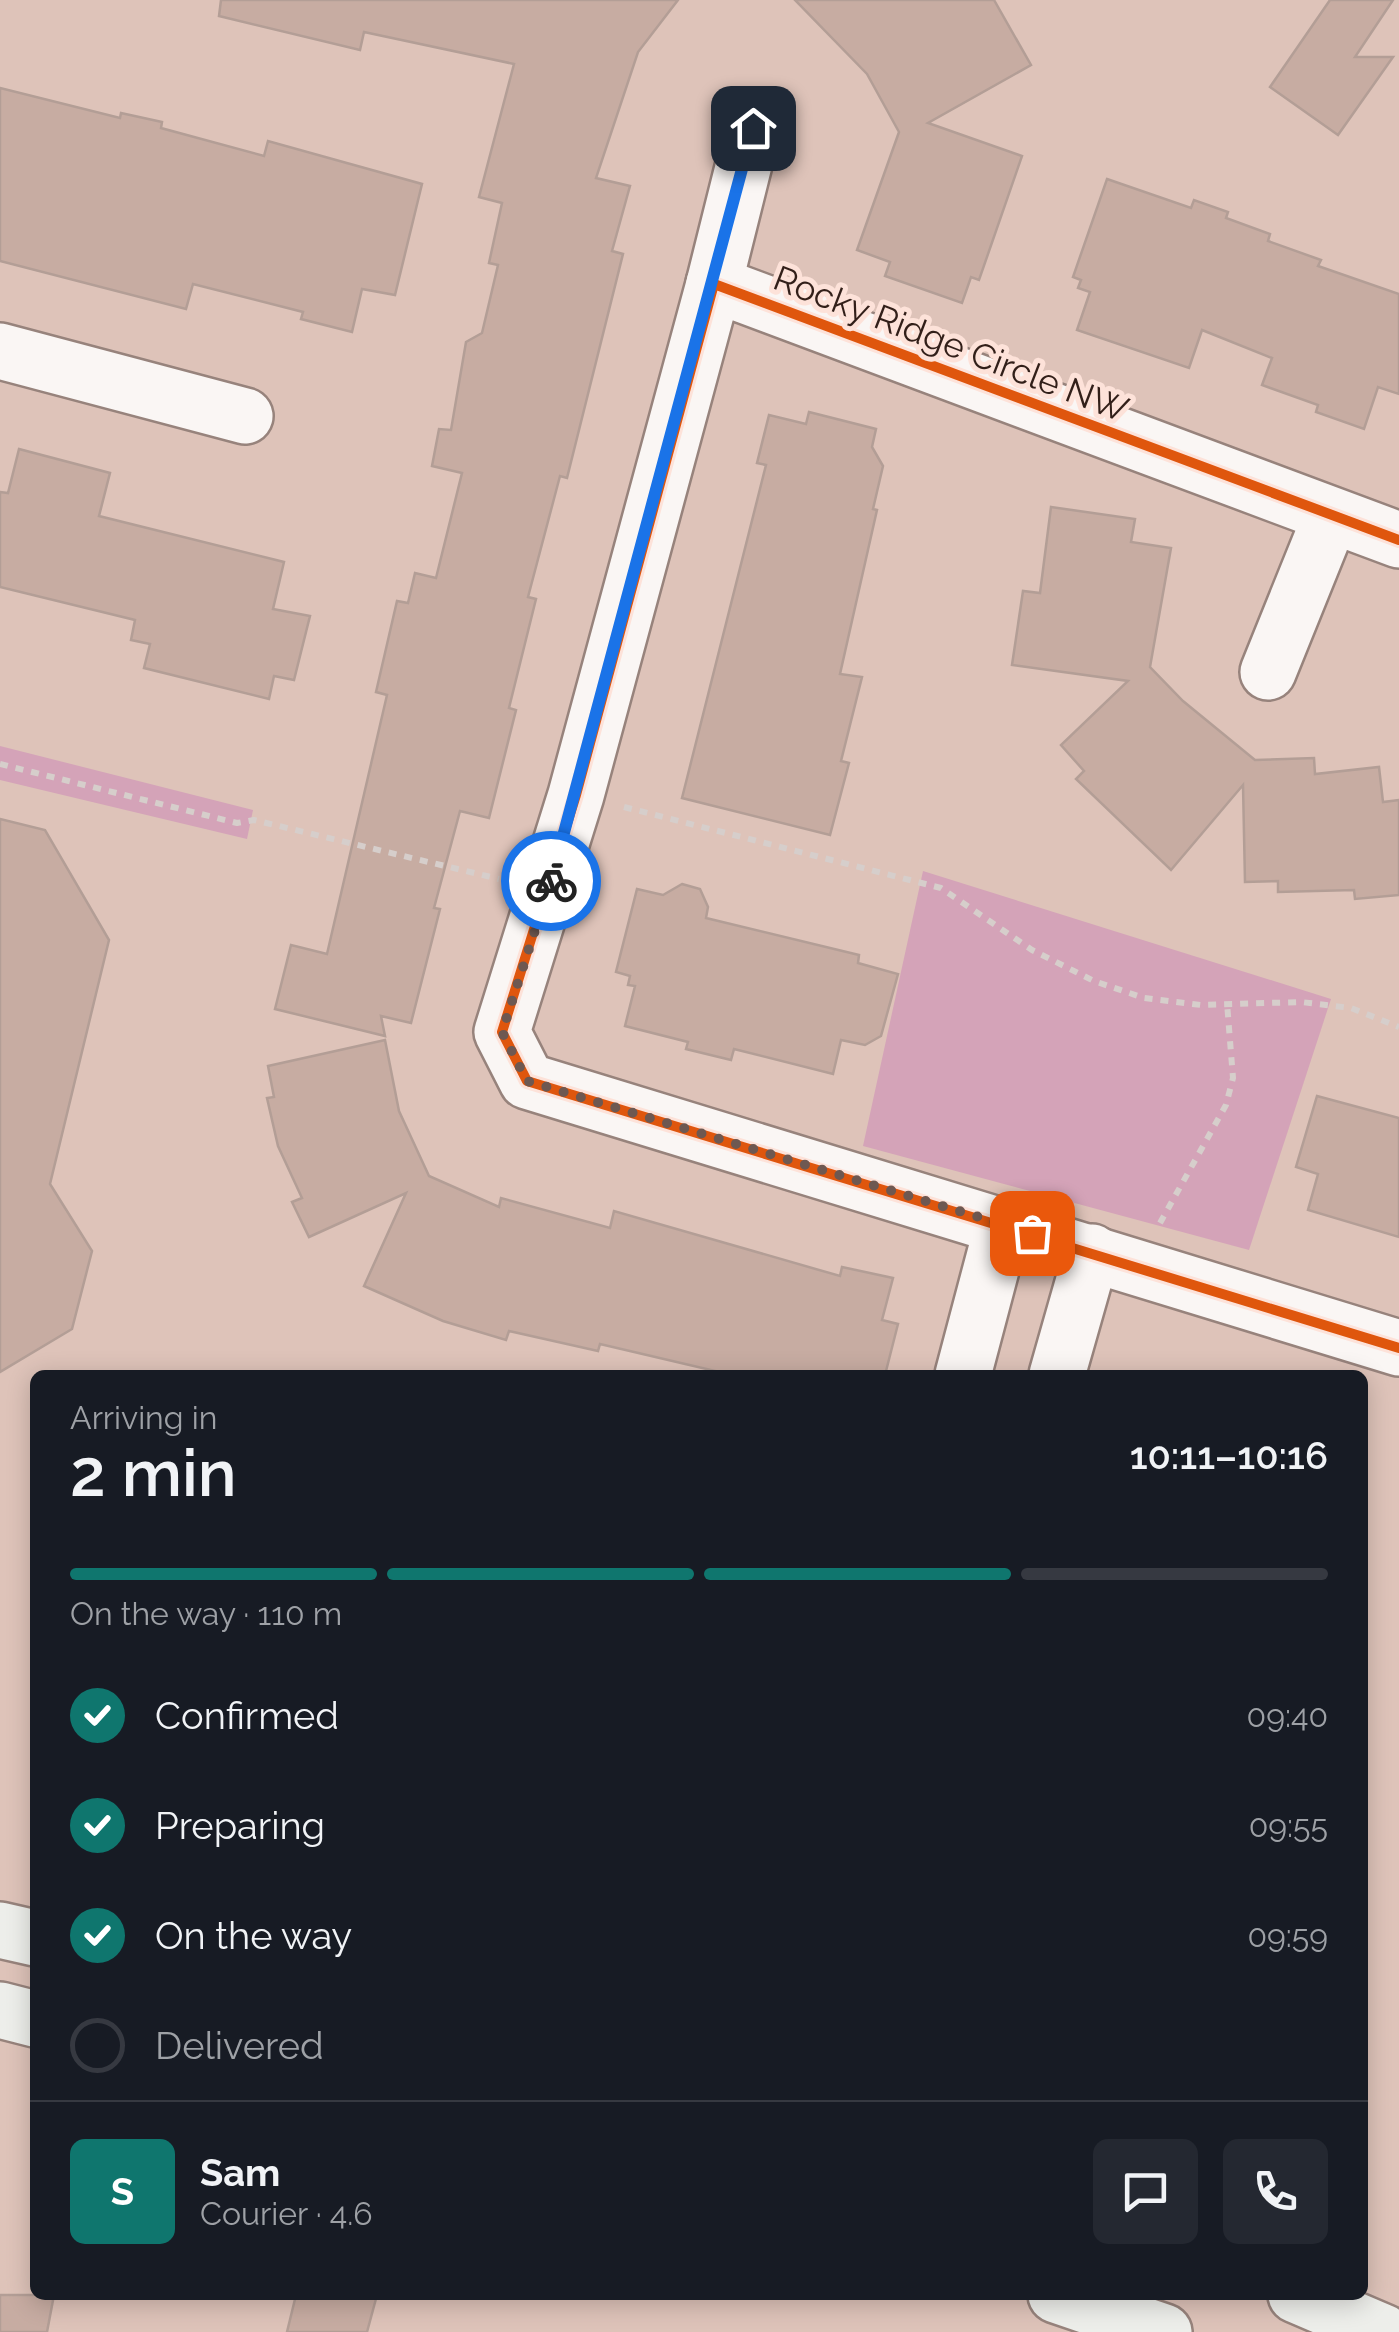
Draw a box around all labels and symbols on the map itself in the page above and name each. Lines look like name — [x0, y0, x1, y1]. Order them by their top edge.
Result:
pin — [711, 86, 796, 171]
street label: Rocky Ridge Circle NW — [768, 257, 1134, 430]
courier — [501, 831, 601, 931]
pin — [990, 1191, 1075, 1276]

